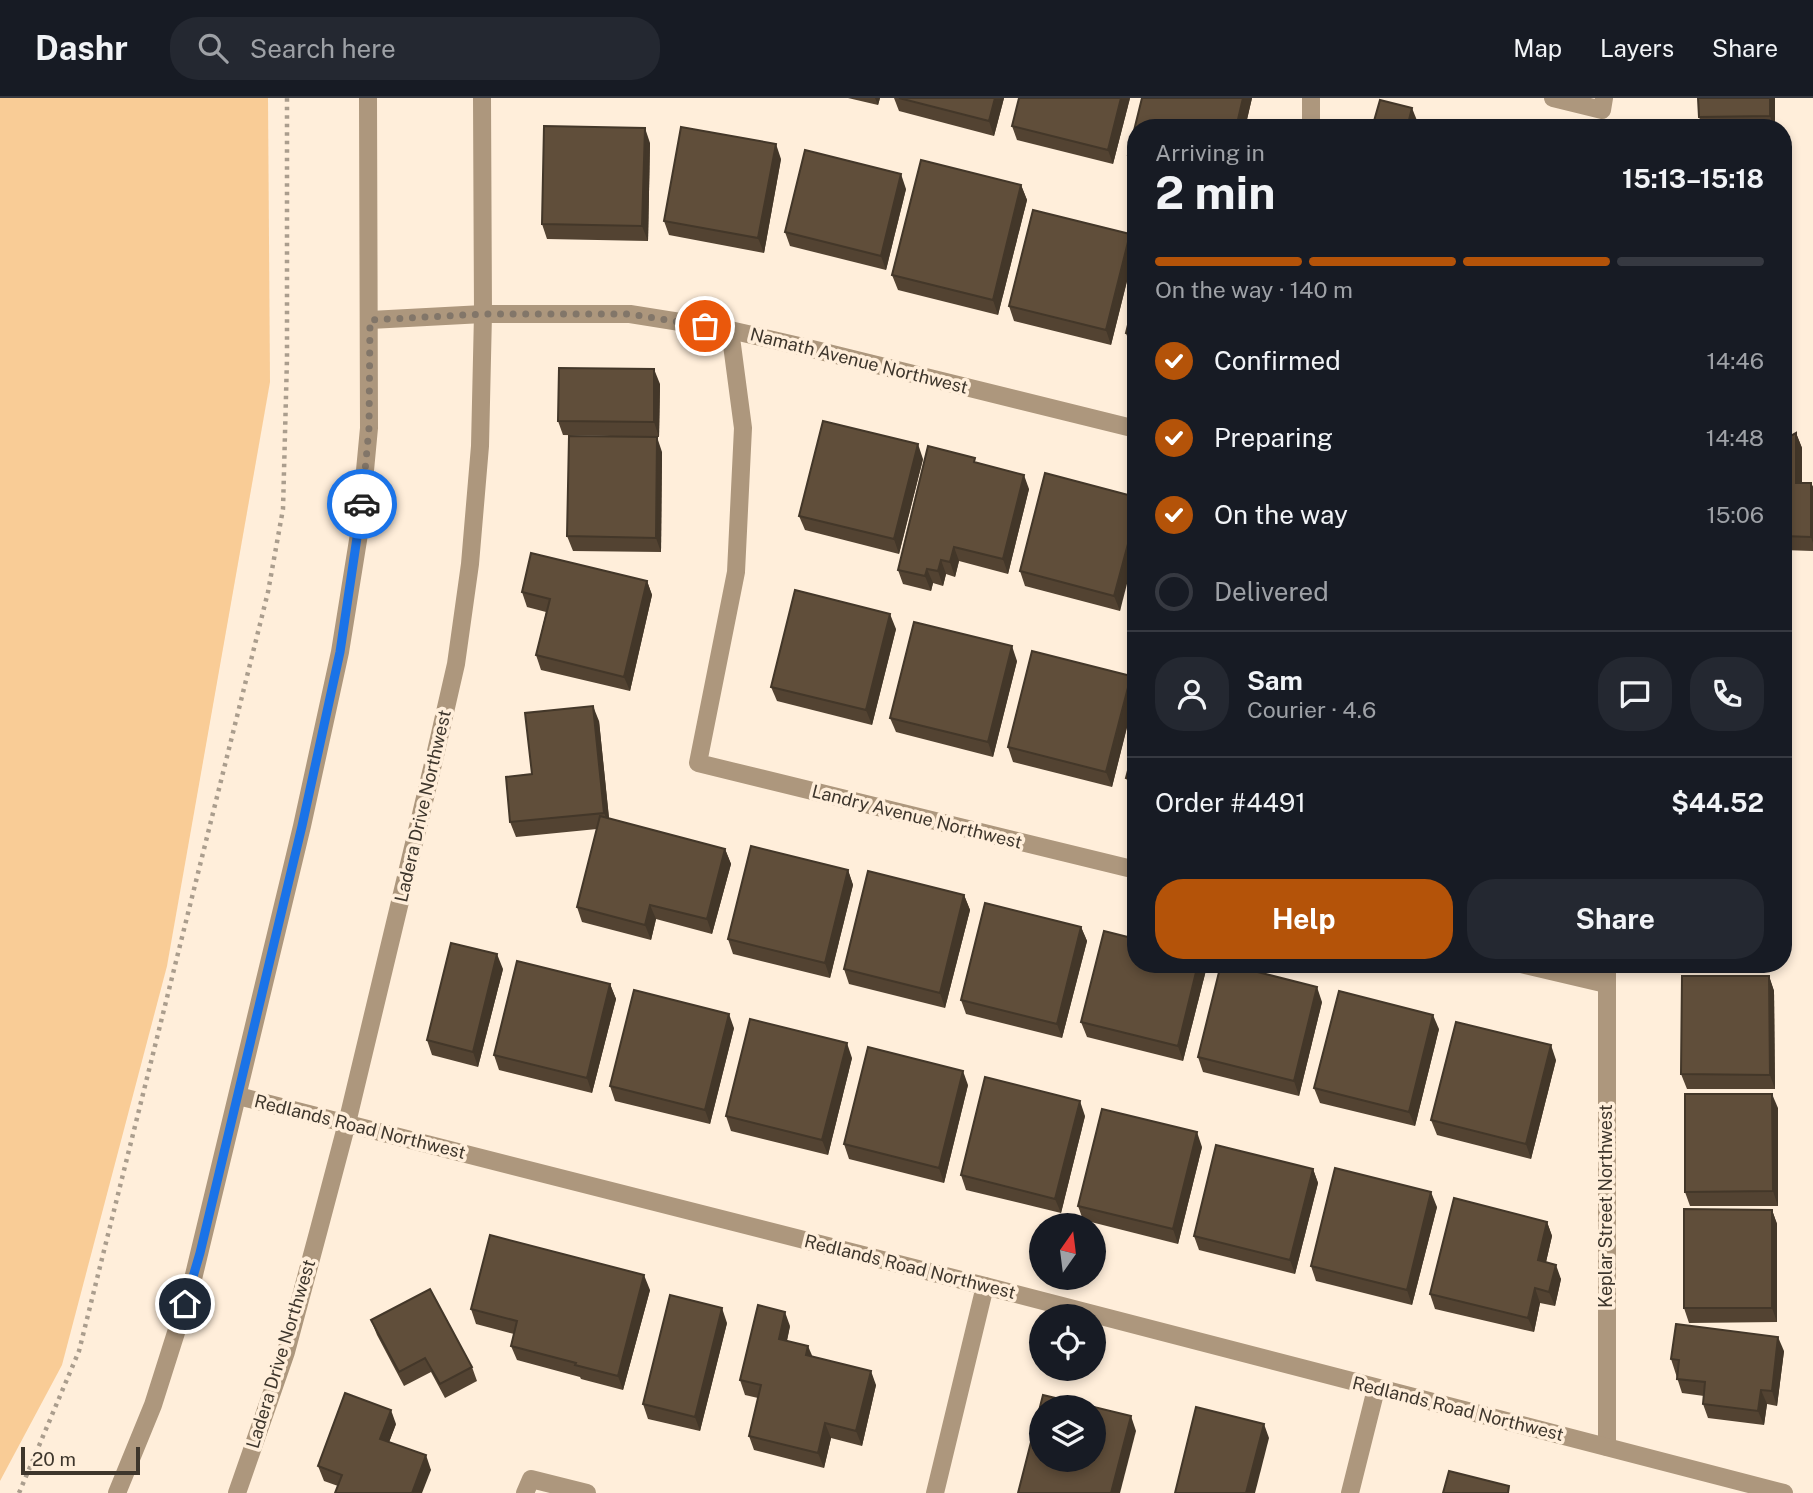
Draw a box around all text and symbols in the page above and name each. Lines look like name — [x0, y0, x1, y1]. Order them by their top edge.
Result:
search box — [170, 17, 660, 80]
text: Dashr — [35, 29, 128, 67]
icon: search — [194, 29, 232, 67]
text: Search here — [250, 33, 396, 64]
text: Map — [1513, 34, 1562, 62]
text: Layers — [1600, 34, 1674, 62]
text: Share — [1712, 34, 1778, 62]
text: Arriving in — [1155, 139, 1265, 166]
text: 15:13–15:18 — [1622, 163, 1764, 194]
text: 2 min — [1155, 165, 1275, 219]
text: On the way · 140 m — [1155, 276, 1353, 303]
pin — [675, 296, 735, 356]
icon: bag — [686, 307, 724, 345]
street label: Namath Avenue Northwest — [748, 323, 970, 398]
icon: check — [1155, 342, 1193, 380]
text: Confirmed — [1214, 345, 1341, 376]
text: 14:46 — [1706, 347, 1764, 374]
icon: check — [1155, 419, 1193, 457]
text: Preparing — [1214, 422, 1333, 453]
text: 14:48 — [1706, 424, 1764, 451]
courier — [327, 469, 397, 539]
icon: car — [343, 485, 381, 523]
icon: check — [1155, 496, 1193, 534]
text: On the way — [1214, 499, 1348, 530]
text: 15:06 — [1706, 501, 1764, 528]
text: Delivered — [1214, 576, 1329, 607]
button: person — [1155, 657, 1229, 731]
button: chat — [1598, 657, 1672, 731]
button: phone — [1690, 657, 1764, 731]
text: Sam — [1247, 665, 1303, 696]
text: Courier · 4.6 — [1247, 696, 1376, 723]
street label: Ladera Drive Northwest — [390, 708, 455, 904]
street label: Landry Avenue Northwest — [810, 780, 1024, 853]
text: Order #4491 — [1155, 787, 1306, 818]
text: $44.52 — [1671, 787, 1764, 818]
button: Help — [1155, 879, 1453, 959]
button: Share — [1467, 879, 1764, 959]
street label: Redlands Road Northwest — [252, 1090, 468, 1163]
street label: Keplar Street Northwest — [1595, 1104, 1616, 1308]
north arrow — [1029, 1213, 1106, 1290]
map controls — [1029, 1213, 1106, 1472]
street label: Redlands Road Northwest — [802, 1230, 1018, 1303]
street label: Ladera Drive Northwest — [242, 1257, 319, 1451]
pin — [155, 1274, 215, 1334]
icon: home — [166, 1285, 204, 1323]
button: locate — [1029, 1304, 1106, 1381]
street label: Redlands Road Northwest — [1350, 1372, 1566, 1445]
button: layers — [1029, 1395, 1106, 1472]
scale bar — [21, 1444, 140, 1476]
text: 20 m — [32, 1448, 76, 1470]

